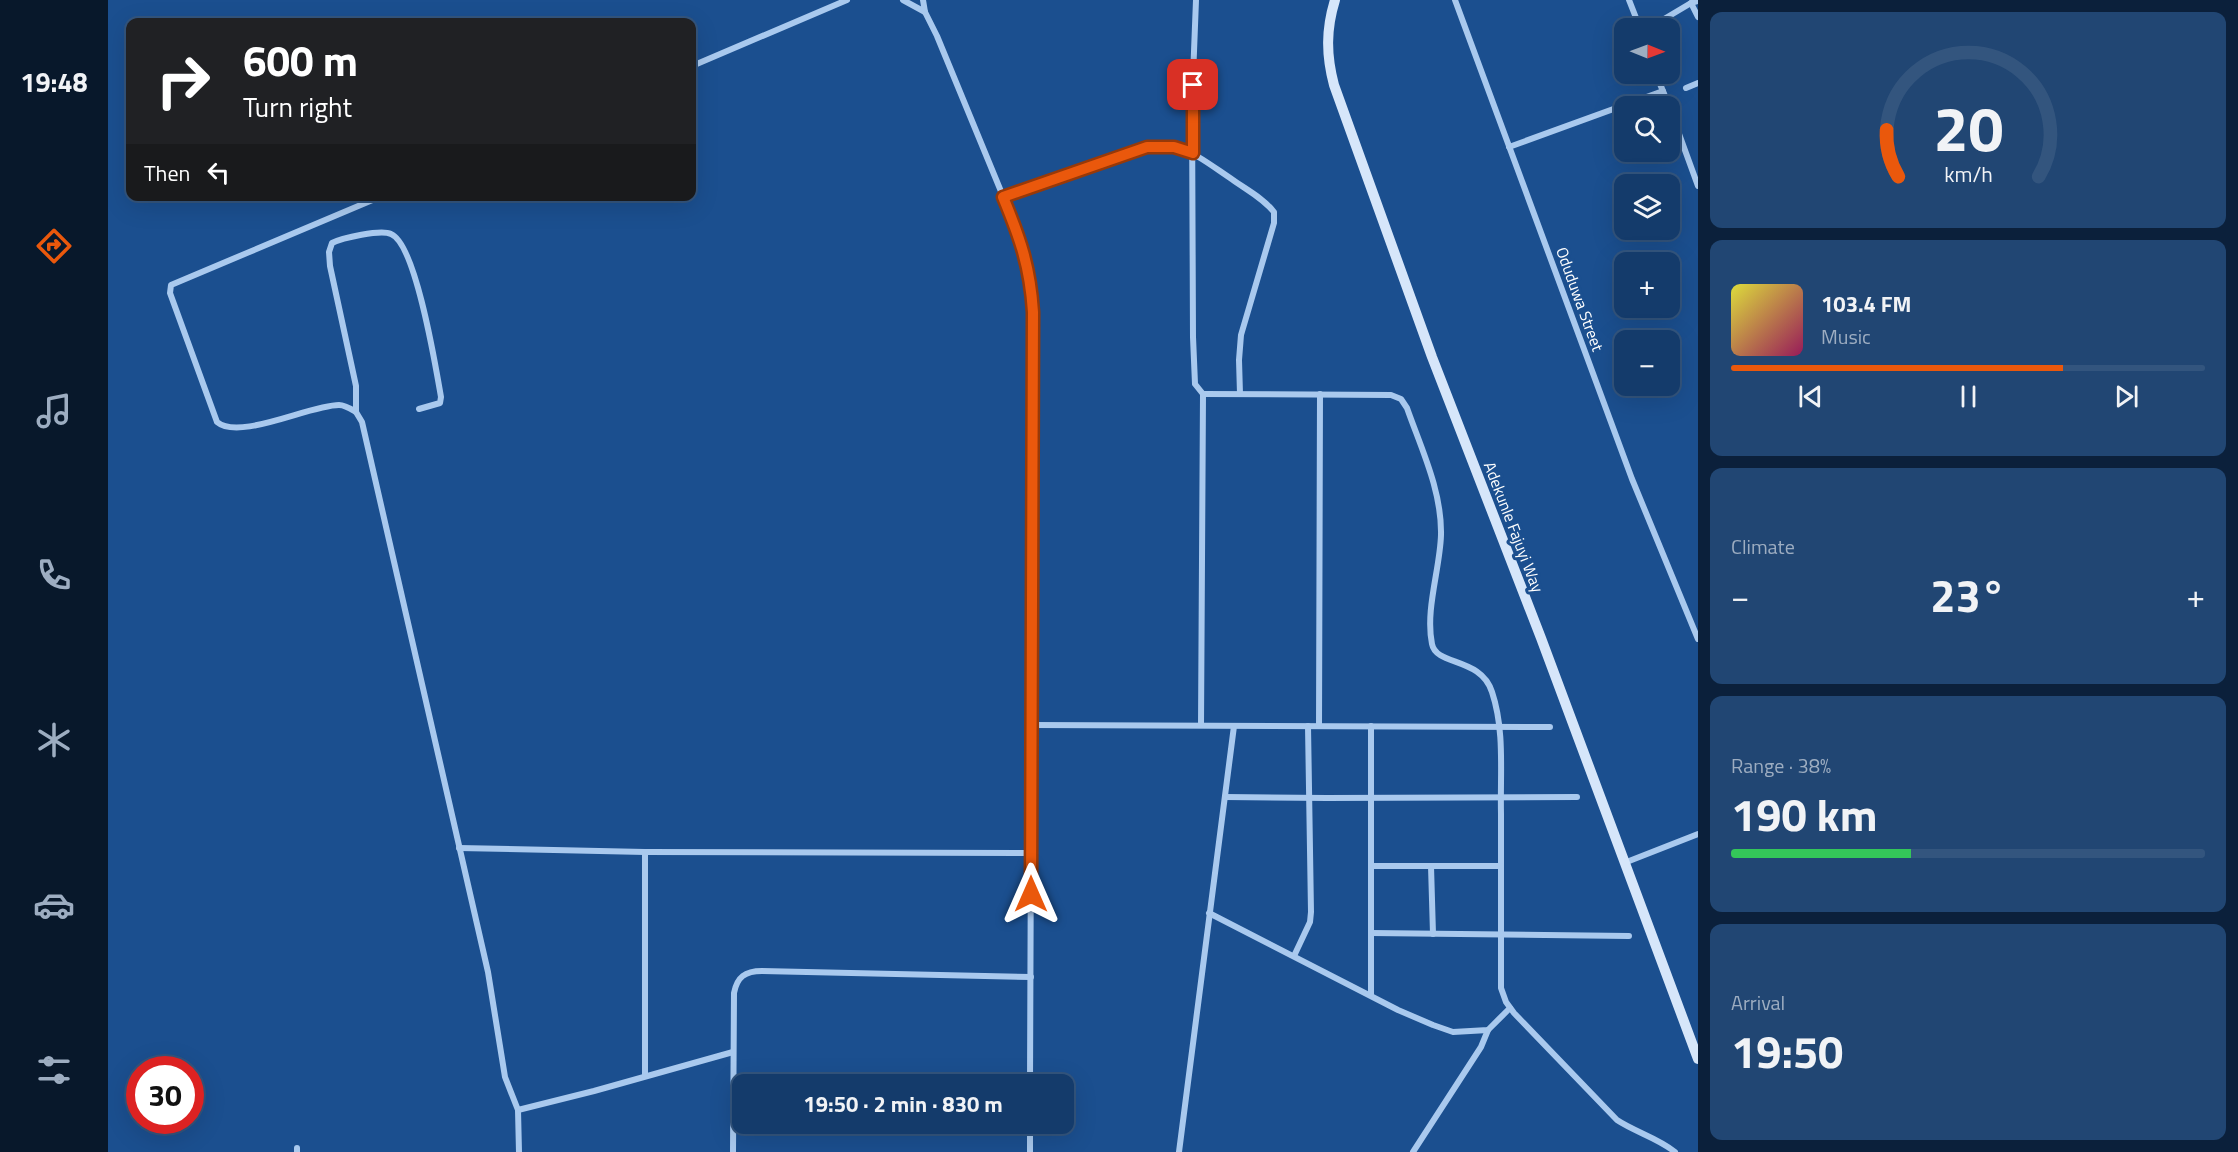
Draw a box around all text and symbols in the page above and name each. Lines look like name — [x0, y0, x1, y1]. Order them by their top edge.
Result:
north arrow — [1614, 18, 1680, 84]
map controls — [1614, 18, 1680, 396]
text: 600 m — [243, 28, 358, 92]
icon: right — [144, 42, 222, 120]
pin — [1167, 59, 1218, 110]
text: 19:48 — [20, 61, 88, 102]
icon: arrive — [1176, 68, 1209, 101]
text: 20 — [1933, 80, 2003, 175]
text: Turn right — [243, 86, 352, 127]
button: search — [1614, 96, 1680, 162]
text: Then — [144, 156, 190, 190]
icon: left — [202, 156, 235, 189]
text: km/h — [1944, 158, 1992, 190]
button: layers — [1614, 174, 1680, 240]
icon: directions — [33, 225, 75, 267]
street label: Oduduwa Street — [1550, 243, 1610, 355]
button: + — [1614, 252, 1680, 318]
text: 103.4 FM — [1821, 287, 1911, 321]
text: Music — [1821, 321, 1871, 352]
button: − — [1614, 330, 1680, 396]
icon: previous — [1794, 380, 1827, 413]
icon: pause — [1952, 380, 1985, 413]
icon: next — [2110, 380, 2143, 413]
icon: music — [33, 390, 75, 432]
street label: Adekunle Fajuyi Way — [1478, 458, 1550, 596]
text: Climate — [1731, 531, 1795, 562]
icon: phone — [33, 554, 75, 596]
text: 23° — [1930, 561, 2006, 629]
text: − — [1731, 571, 1749, 621]
text: + — [2187, 571, 2205, 621]
icon: climate — [33, 719, 75, 761]
text: Range · 38% — [1731, 750, 1831, 781]
text: 190 km — [1731, 780, 1877, 848]
position arrow — [999, 862, 1063, 926]
icon: car — [33, 884, 75, 926]
text: Arrival — [1731, 987, 1785, 1018]
text: 19:50 — [1731, 1017, 1843, 1085]
icon: filters — [33, 1049, 75, 1091]
speed limit sign: 30 — [126, 1056, 204, 1134]
text: 19:50 · 2 min · 830 m — [803, 1087, 1003, 1121]

